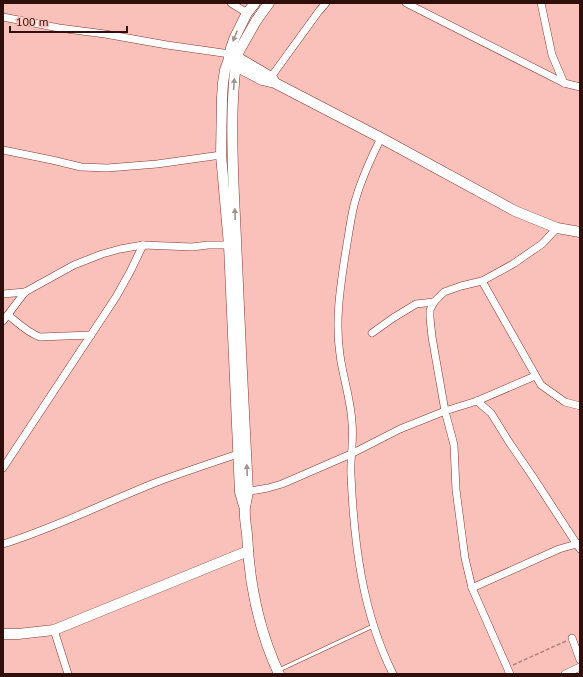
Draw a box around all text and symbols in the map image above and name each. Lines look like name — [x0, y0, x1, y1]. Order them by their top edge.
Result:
scale bar — [10, 8, 127, 34]
text: 100 m — [16, 14, 49, 29]
one-way arrow — [232, 31, 238, 43]
one-way arrow — [231, 78, 238, 90]
one-way arrow — [232, 207, 238, 220]
one-way arrow — [244, 463, 250, 476]

